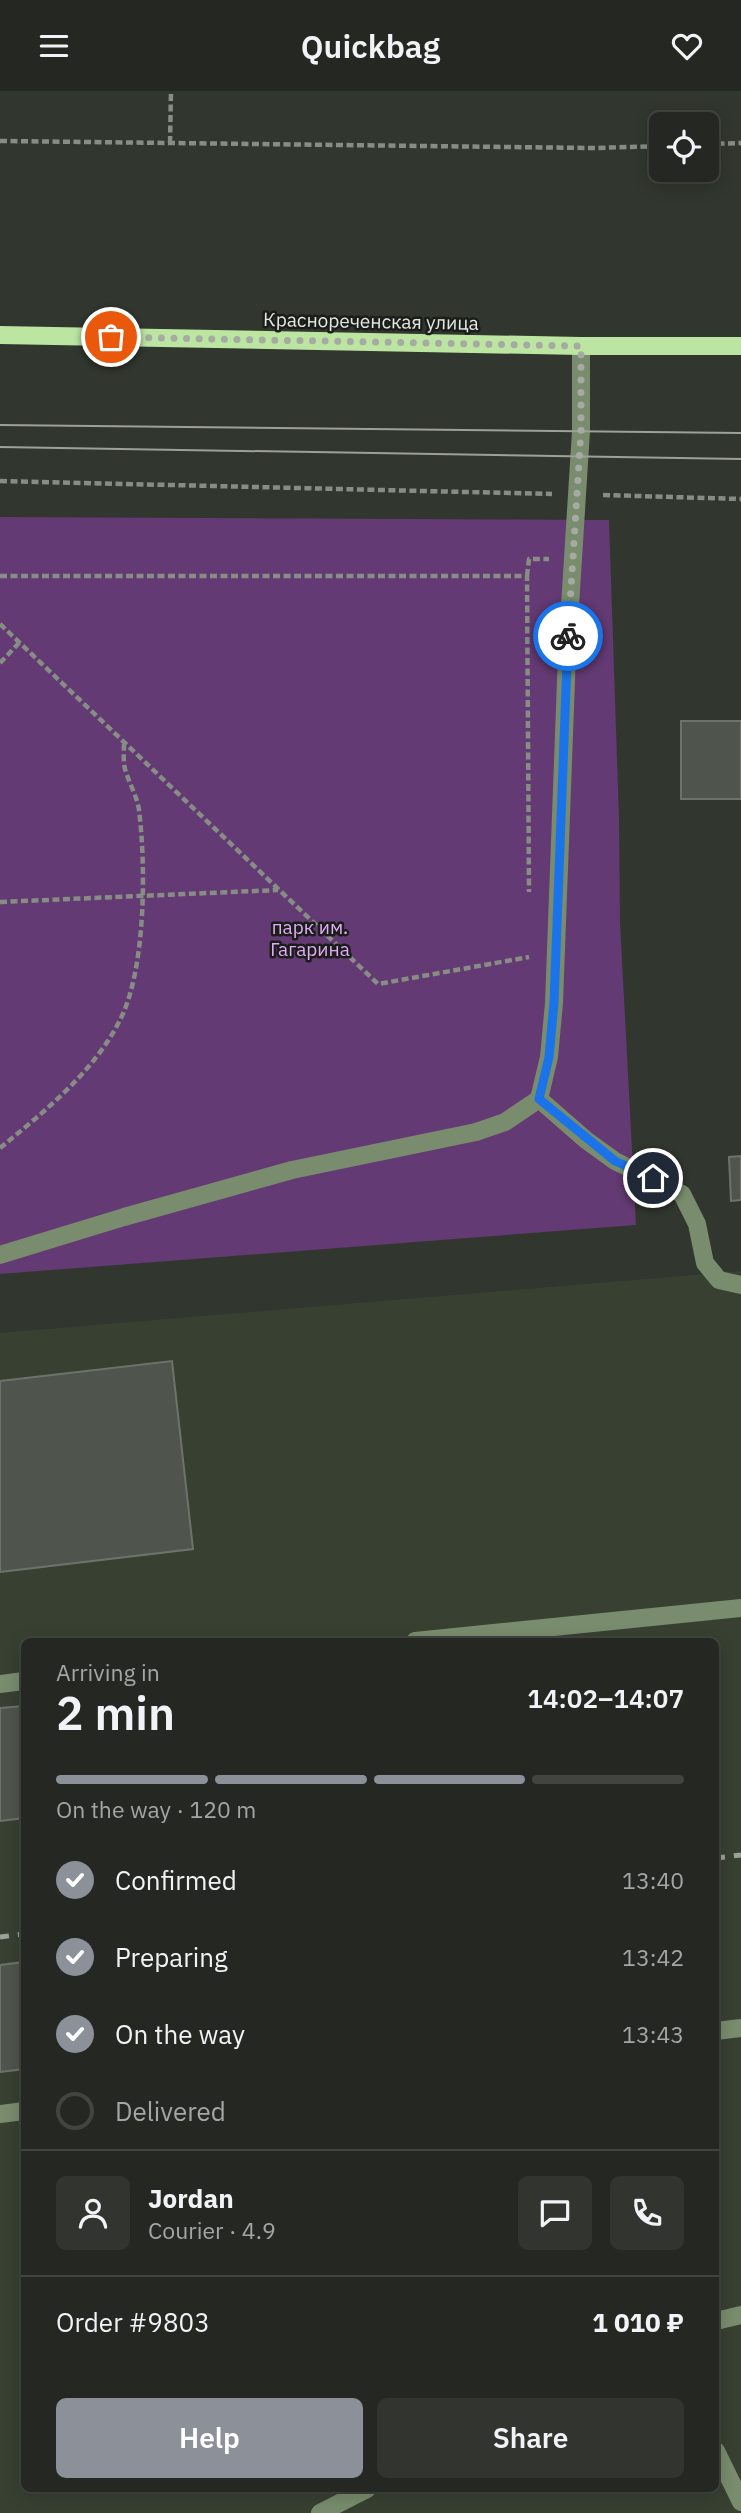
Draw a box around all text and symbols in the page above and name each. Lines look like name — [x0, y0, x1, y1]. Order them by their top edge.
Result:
text: Quickbag — [301, 25, 440, 67]
icon: menu — [35, 27, 73, 65]
icon: heart — [668, 27, 706, 65]
map controls — [649, 112, 719, 182]
button: locate — [649, 112, 719, 182]
pin — [81, 307, 141, 367]
street label: Краснореченская улица — [263, 307, 479, 335]
icon: bag — [92, 318, 130, 356]
courier — [533, 601, 603, 671]
icon: bike — [549, 617, 587, 655]
park label: парк им. Гагарина — [270, 915, 350, 961]
pin — [623, 1148, 683, 1208]
icon: home — [634, 1159, 672, 1197]
text: Arriving in — [56, 1657, 160, 1687]
text: 14:02–14:07 — [527, 1681, 684, 1715]
text: 2 min — [56, 1683, 175, 1743]
text: On the way · 120 m — [56, 1794, 256, 1824]
icon: check — [56, 1861, 94, 1899]
text: Confirmed — [115, 1863, 237, 1897]
text: 13:40 — [622, 1865, 684, 1895]
icon: check — [56, 1938, 94, 1976]
text: Preparing — [115, 1940, 228, 1974]
text: 13:42 — [622, 1942, 684, 1972]
icon: check — [56, 2015, 94, 2053]
text: On the way — [115, 2017, 245, 2051]
text: 13:43 — [622, 2019, 684, 2049]
text: Delivered — [115, 2094, 226, 2128]
button: person — [56, 2176, 130, 2250]
button: chat — [518, 2176, 592, 2250]
button: phone — [610, 2176, 684, 2250]
text: Jordan — [148, 2181, 234, 2215]
text: Courier · 4.9 — [148, 2215, 276, 2245]
text: Order #9803 — [56, 2305, 210, 2339]
text: 1 010 ₽ — [592, 2305, 684, 2339]
button: Help — [56, 2398, 363, 2478]
button: Share — [377, 2398, 684, 2478]

